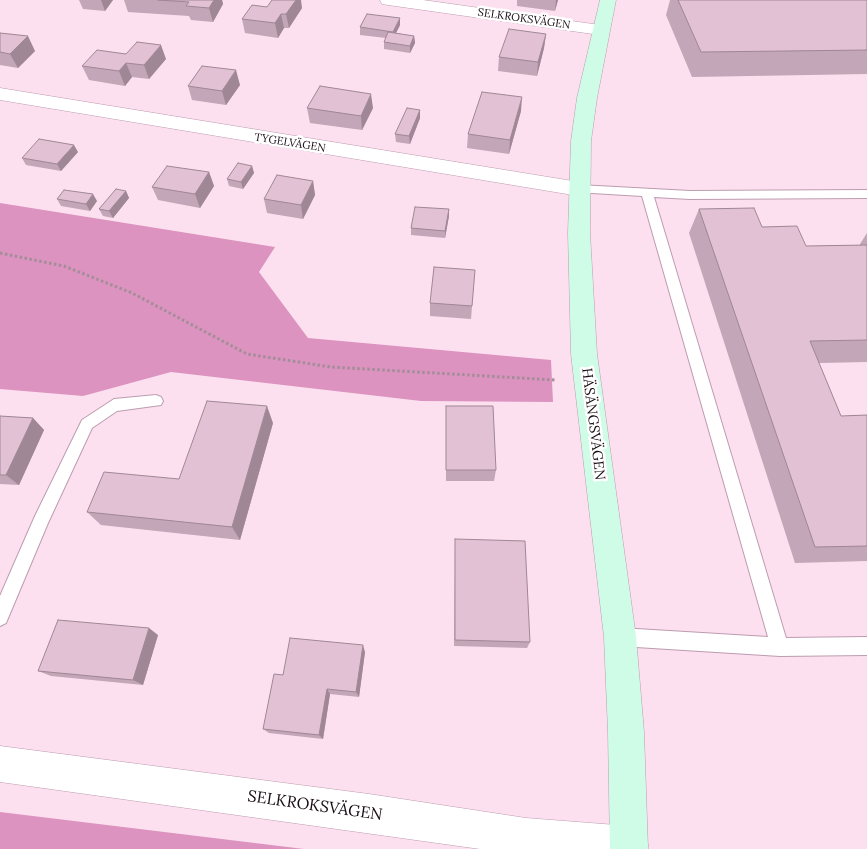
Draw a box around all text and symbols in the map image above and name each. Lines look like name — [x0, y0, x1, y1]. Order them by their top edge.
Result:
street label: SELKROKSVÄGEN — [477, 6, 571, 32]
street label: TYGELVÄGEN — [253, 131, 327, 155]
street label: HÄSÄNGSVÄGEN — [578, 367, 608, 481]
street label: SELKROKSVÄGEN — [246, 787, 384, 825]

